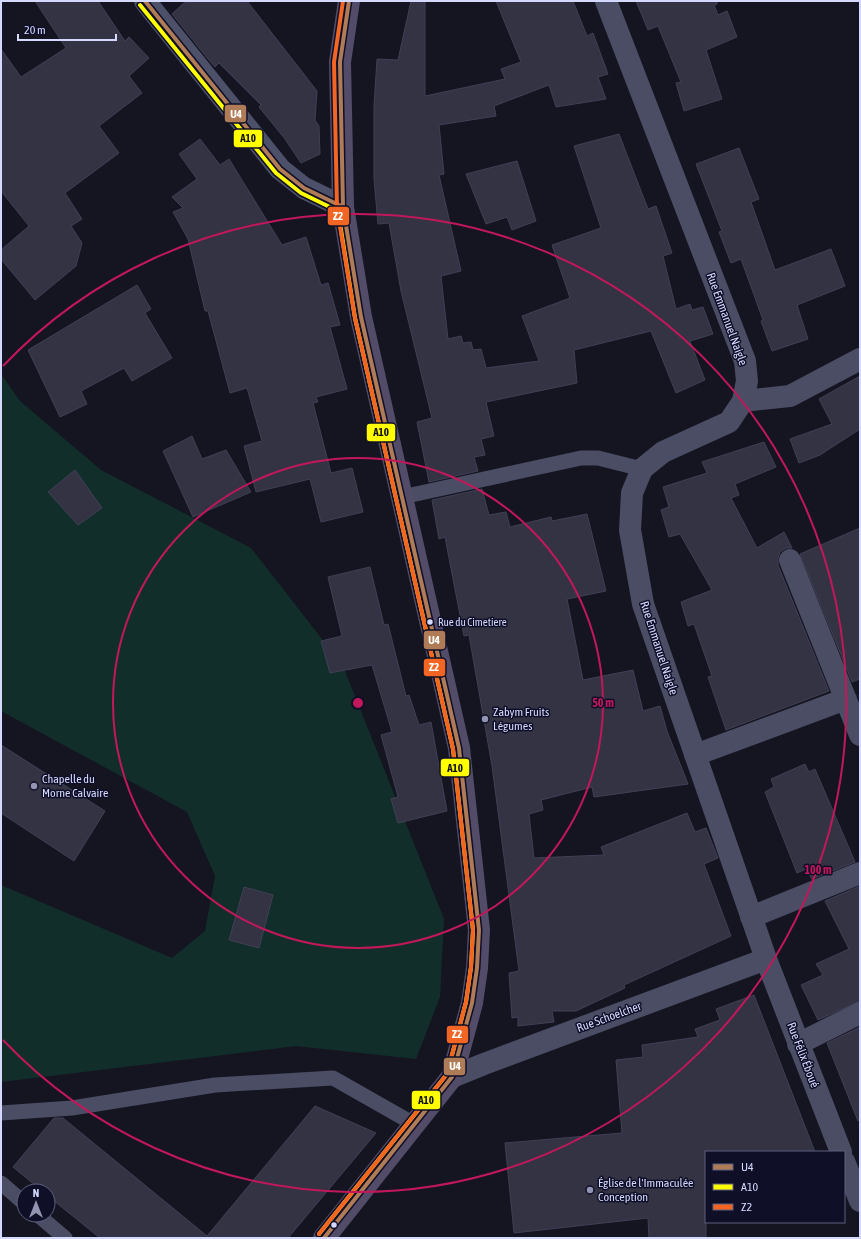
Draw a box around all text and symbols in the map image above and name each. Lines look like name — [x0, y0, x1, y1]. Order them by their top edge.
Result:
scale bar — [18, 16, 116, 42]
text: 20 m — [24, 23, 46, 37]
line badge: U4 — [224, 104, 247, 123]
text: U4 — [230, 108, 242, 120]
line badge: A10 — [233, 129, 263, 148]
text: A10 — [239, 132, 256, 144]
line badge: Z2 — [327, 206, 350, 226]
text: Z2 — [333, 210, 343, 222]
street label: Rue Emmanuel Naigle — [704, 271, 750, 367]
line badge: A10 — [366, 423, 396, 442]
text: A10 — [372, 426, 389, 438]
street label: Rue Emmanuel Naigle — [637, 599, 681, 697]
place label: Rue du Cimetiere — [438, 616, 507, 628]
marker: Rue du Cimetiere — [425, 617, 435, 627]
line badge: U4 — [423, 630, 446, 650]
text: U4 — [428, 634, 440, 646]
line badge: Z2 — [423, 658, 446, 677]
text: Z2 — [429, 661, 439, 673]
centre of rings — [351, 696, 365, 710]
text: 50 m — [592, 696, 614, 710]
place label: Zabym Fruits Légumes — [493, 705, 549, 733]
marker: Zabym Fruits Légumes — [480, 714, 490, 724]
line badge: A10 — [440, 758, 470, 777]
text: A10 — [446, 762, 463, 774]
place label: Chapelle du Morne Calvaire — [42, 772, 108, 800]
marker: Chapelle du Morne Calvaire — [29, 781, 39, 791]
text: 100 m — [804, 863, 832, 877]
street label: Rue Schoelcher — [575, 999, 644, 1035]
street label: Rue Félix Éboué — [784, 1020, 822, 1090]
line badge: Z2 — [446, 1025, 469, 1044]
text: Z2 — [452, 1028, 462, 1040]
line badge: U4 — [443, 1057, 466, 1076]
text: U4 — [449, 1060, 461, 1072]
line badge: A10 — [411, 1090, 441, 1110]
text: A10 — [417, 1094, 434, 1106]
legend — [705, 1151, 845, 1223]
text: U4 — [741, 1160, 754, 1174]
place label: Église de l'Immaculée Conception — [598, 1176, 694, 1204]
text: A10 — [741, 1180, 759, 1194]
north arrow — [16, 1183, 56, 1223]
marker: Église de l'Immaculée Conception — [585, 1185, 595, 1195]
text: N — [33, 1187, 39, 1199]
text: Z2 — [741, 1200, 752, 1214]
unlabelled marker — [329, 1220, 339, 1230]

